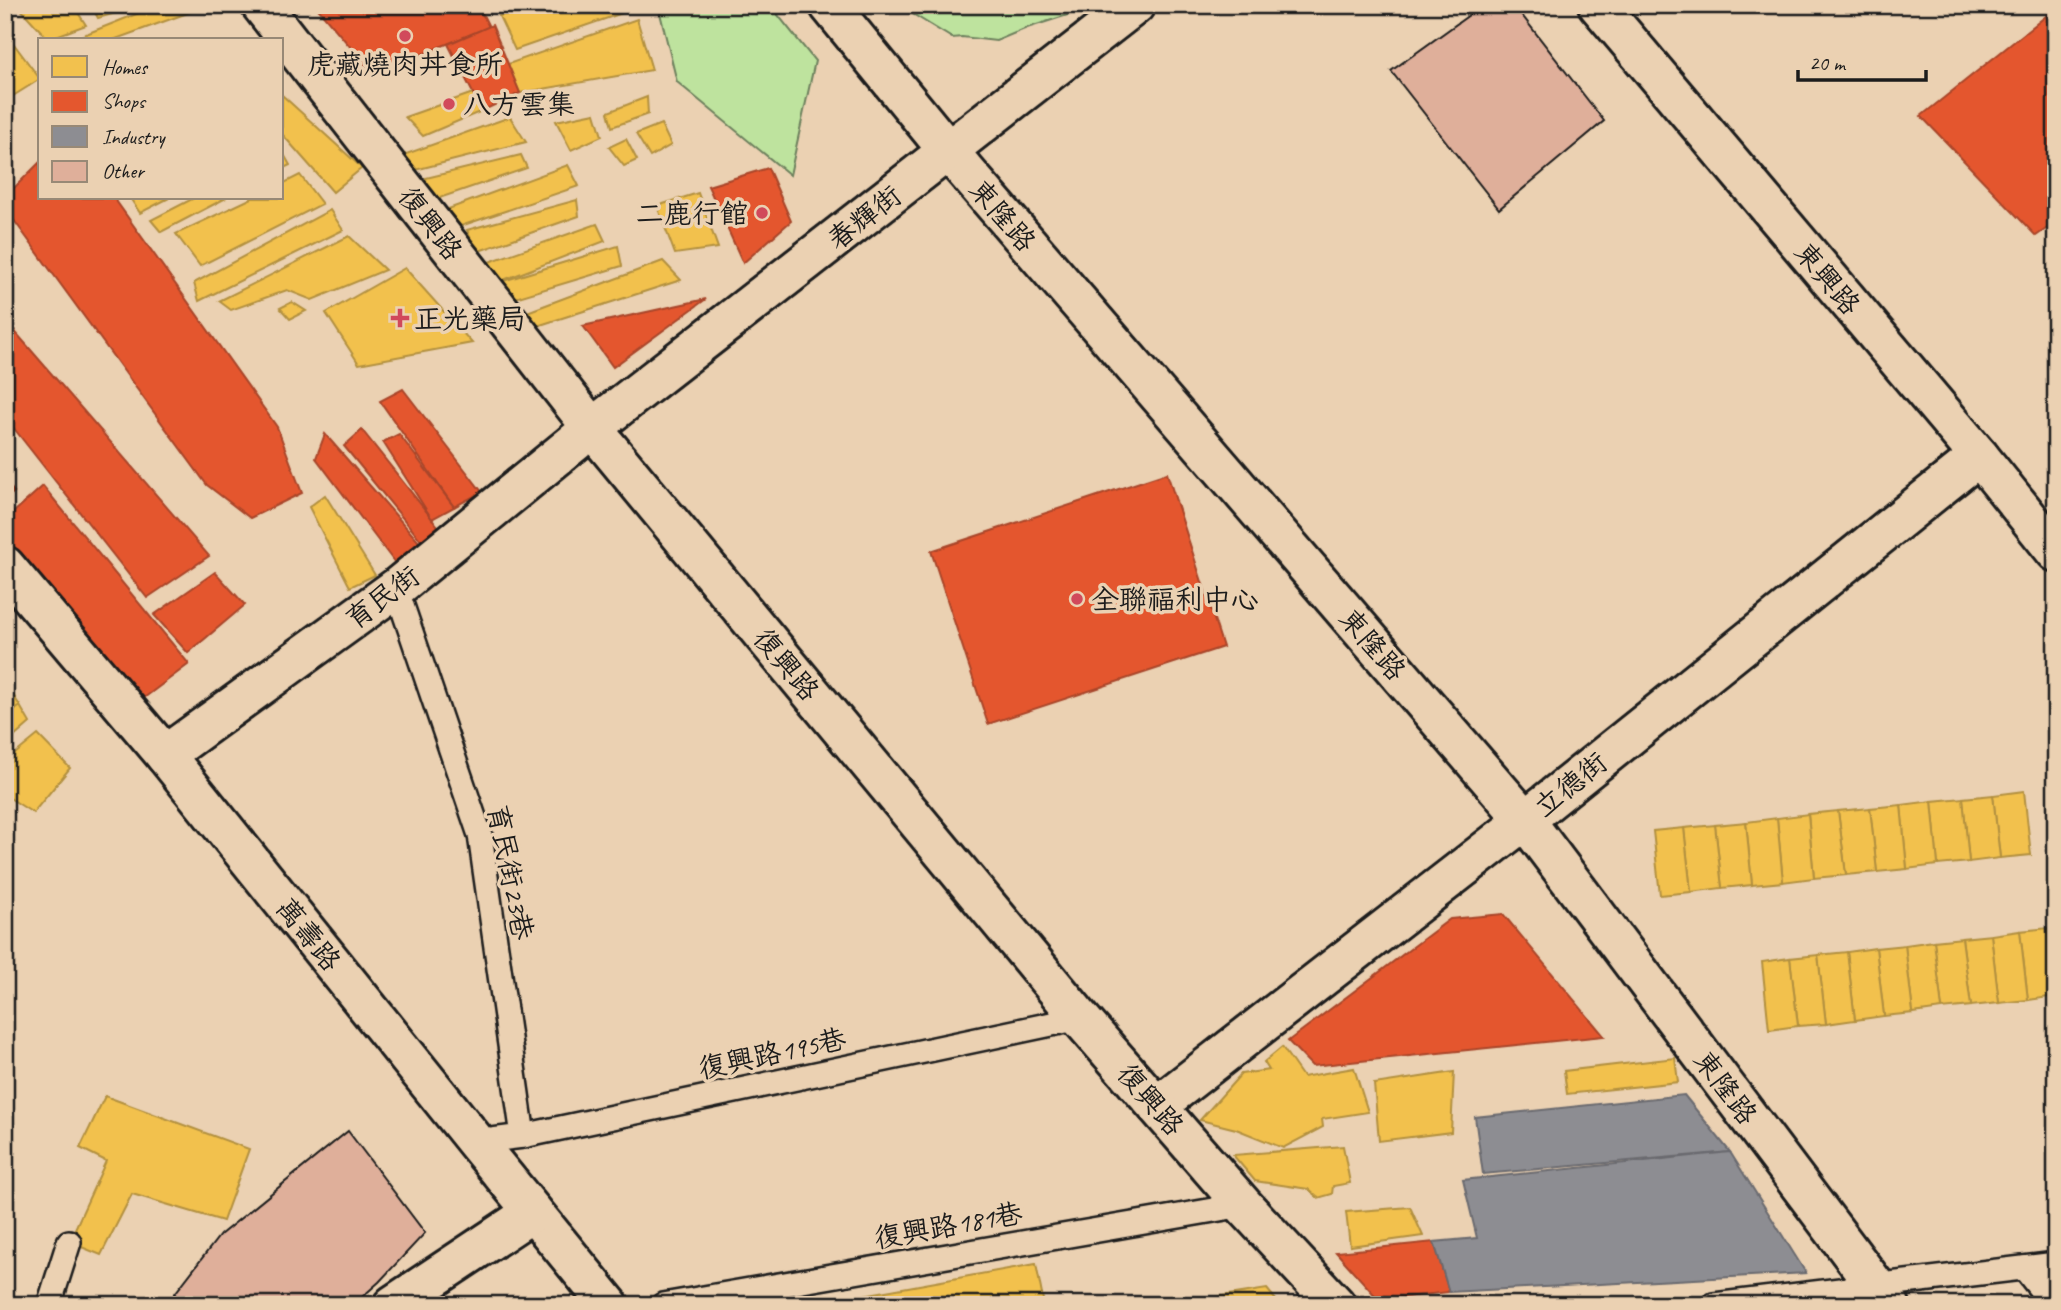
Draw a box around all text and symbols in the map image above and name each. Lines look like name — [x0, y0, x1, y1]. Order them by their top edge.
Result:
marker: 虎藏燒肉丼食所 — [397, 28, 413, 44]
legend — [38, 38, 284, 200]
scale bar — [1798, 38, 1926, 82]
place label: 虎藏燒肉丼食所 — [307, 47, 503, 82]
text: 20 m — [1809, 50, 1847, 76]
text: Homes — [102, 54, 149, 80]
place label: 八方雲集 — [463, 87, 575, 122]
text: Shops — [102, 88, 147, 114]
marker: 八方雲集 — [441, 96, 457, 112]
text: Industry — [102, 124, 166, 150]
text: Other — [102, 158, 145, 184]
street label: 東隆路 — [962, 172, 1043, 259]
street label: 春輝街 — [820, 178, 908, 257]
street label: 復興路 — [391, 179, 470, 267]
place label: 二鹿行館 — [636, 196, 748, 231]
marker: 二鹿行館 — [754, 205, 770, 221]
street label: 東興路 — [1787, 235, 1868, 322]
place label: 正光藥局 — [414, 301, 526, 336]
marker: 正光藥局 — [392, 310, 408, 326]
street label: 育民街 — [338, 558, 426, 637]
place label: 全聯福利中心 — [1091, 582, 1259, 617]
marker: 全聯福利中心 — [1069, 591, 1085, 607]
street label: 東隆路 — [1332, 601, 1413, 688]
street label: 復興路 — [746, 621, 827, 708]
street label: 立德街 — [1527, 744, 1614, 824]
street label: 育民街23巷 — [480, 801, 541, 944]
street label: 萬壽路 — [269, 891, 349, 978]
street label: 復興路195巷 — [695, 1021, 850, 1086]
street label: 東隆路 — [1686, 1043, 1765, 1131]
street label: 復興路 — [1110, 1056, 1191, 1143]
street label: 復興路181巷 — [871, 1195, 1026, 1256]

